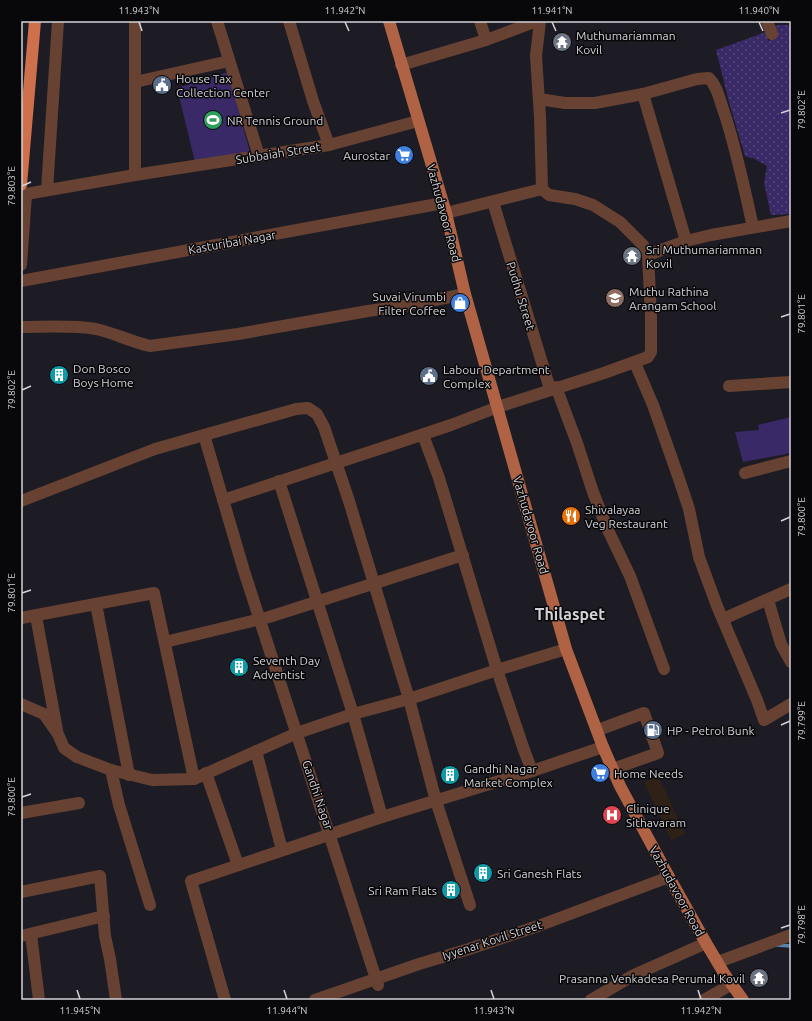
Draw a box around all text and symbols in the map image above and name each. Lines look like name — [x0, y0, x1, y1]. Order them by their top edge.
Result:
text: 11.943°N — [118, 5, 160, 16]
text: 11.942°N — [324, 5, 366, 16]
text: 11.941°N — [531, 5, 573, 16]
text: 11.940°N — [738, 5, 780, 16]
place label: Muthumariamman Kovil — [576, 29, 676, 56]
temple icon: Muthumariamman Kovil — [551, 31, 573, 53]
place label: House Tax Collection Center — [176, 72, 270, 99]
public building icon: House Tax Collection Center — [151, 74, 173, 96]
text: 79.802°E — [796, 90, 807, 130]
sports icon: NR Tennis Ground — [202, 109, 224, 131]
place label: NR Tennis Ground — [227, 114, 323, 127]
street label: Subbaiah Street — [235, 140, 322, 166]
supermarket icon: Aurostar — [393, 144, 415, 166]
place label: Aurostar — [343, 149, 390, 162]
street label: Vazhudavoor Road — [425, 163, 463, 263]
text: 79.803°E — [6, 166, 17, 206]
street label: Kasturibai Nagar — [187, 228, 277, 256]
place label: Sri Muthumariamman Kovil — [646, 243, 762, 270]
temple icon: Sri Muthumariamman Kovil — [621, 245, 643, 267]
street label: Pudhu Street — [504, 260, 538, 332]
place label: Muthu Rathina Arangam School — [629, 285, 716, 312]
school or university icon: Muthu Rathina Arangam School — [604, 287, 626, 309]
place label: Suvai Virumbi Filter Coffee — [373, 290, 446, 317]
shop icon: Suvai Virumbi Filter Coffee — [449, 292, 471, 314]
text: 79.801°E — [796, 294, 807, 334]
place label: Don Bosco Boys Home — [73, 362, 134, 389]
place label: Labour Department Complex — [443, 363, 550, 390]
building icon: Don Bosco Boys Home — [48, 364, 70, 386]
public building icon: Labour Department Complex — [418, 365, 440, 387]
text: 79.802°E — [6, 370, 17, 410]
street label: Vazhudavoor Road — [511, 475, 551, 575]
text: 79.800°E — [796, 497, 807, 537]
place label: Shivalayaa Veg Restaurant — [585, 503, 668, 530]
restaurant icon: Shivalayaa Veg Restaurant — [560, 505, 582, 527]
text: 79.801°E — [6, 573, 17, 613]
district label: Thilaspet — [535, 605, 605, 623]
place label: Seventh Day Adventist — [253, 654, 320, 681]
building icon: Seventh Day Adventist — [228, 656, 250, 678]
text: 79.799°E — [796, 701, 807, 741]
fuel station icon: HP - Petrol Bunk — [642, 719, 664, 741]
place label: HP - Petrol Bunk — [667, 724, 755, 737]
street label: Gandhi Nagar — [300, 758, 336, 832]
place label: Gandhi Nagar Market Complex — [464, 762, 553, 789]
supermarket icon: Home Needs — [589, 762, 611, 784]
building icon: Gandhi Nagar Market Complex — [439, 764, 461, 786]
place label: Home Needs — [614, 767, 683, 780]
text: 79.800°E — [6, 777, 17, 817]
place label: Clinique Sithavaram — [626, 802, 686, 829]
hospital icon: Clinique Sithavaram — [601, 804, 623, 826]
street label: Vazhudavoor Road — [647, 844, 707, 938]
building icon: Sri Ganesh Flats — [472, 862, 494, 884]
place label: Sri Ganesh Flats — [497, 867, 581, 880]
building icon: Sri Ram Flats — [440, 879, 462, 901]
place label: Sri Ram Flats — [368, 884, 437, 897]
text: 79.798°E — [796, 905, 807, 945]
street label: Iyyenar Kovil Street — [440, 918, 544, 962]
temple icon: Prasanna Venkadesa Perumal Kovil — [748, 967, 770, 989]
place label: Prasanna Venkadesa Perumal Kovil — [559, 972, 745, 985]
text: 11.945°N — [59, 1005, 101, 1016]
text: 11.944°N — [266, 1005, 308, 1016]
text: 11.943°N — [473, 1005, 515, 1016]
text: 11.942°N — [680, 1005, 722, 1016]

